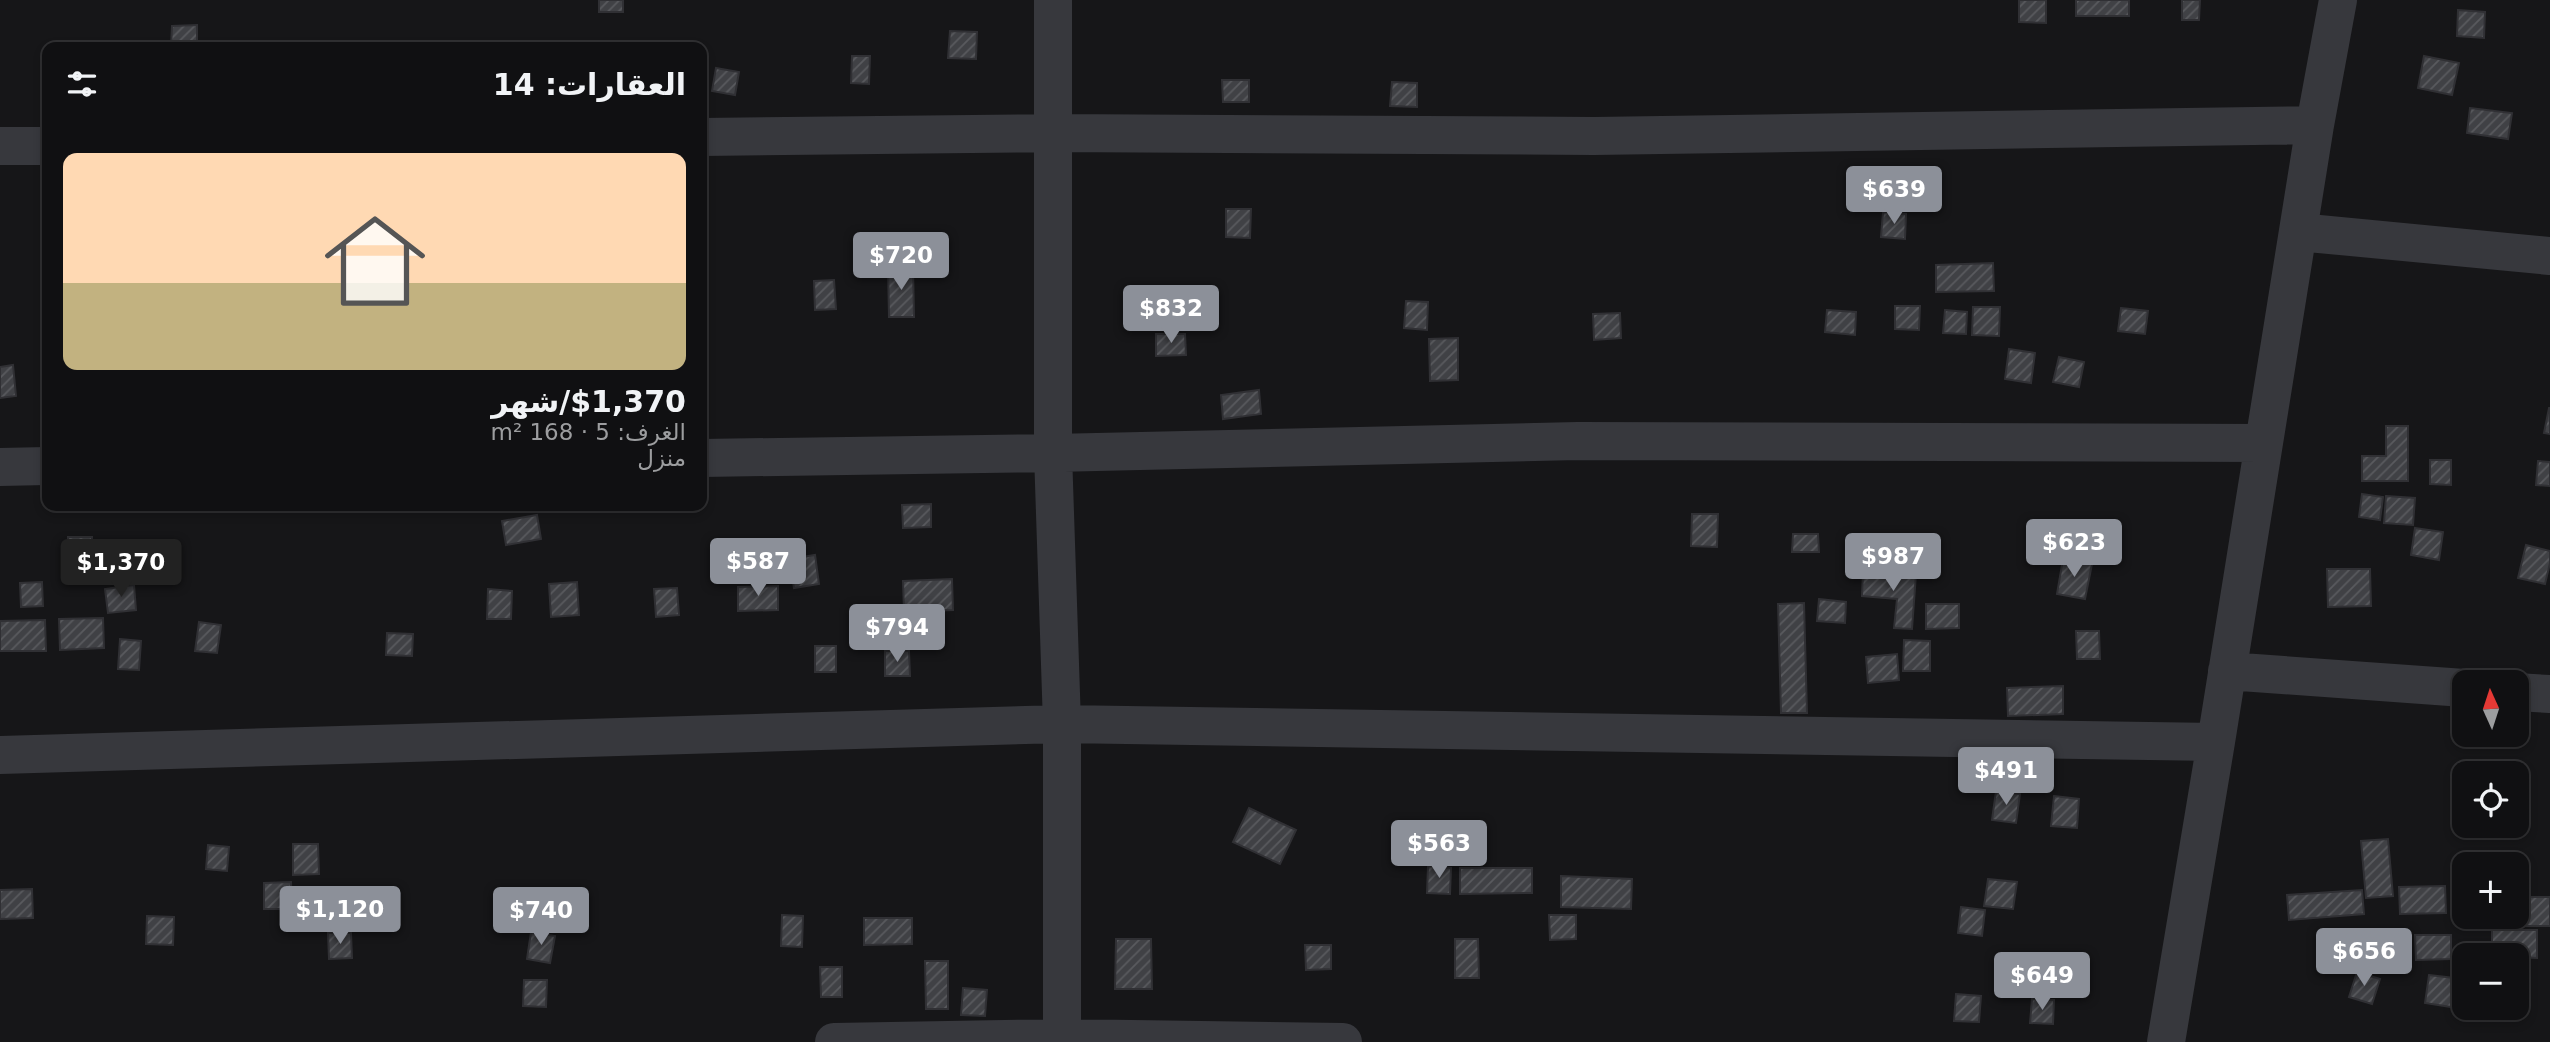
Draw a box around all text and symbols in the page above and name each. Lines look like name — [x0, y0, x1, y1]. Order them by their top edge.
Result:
icon: filters — [63, 65, 101, 103]
text: العقارات: 14 — [493, 67, 686, 102]
pin: $639 — [1853, 166, 1935, 226]
text: $639 — [1862, 176, 1926, 202]
icon: home — [312, 198, 438, 324]
pin: $720 — [860, 232, 942, 292]
text: $720 — [869, 242, 933, 268]
pin: $832 — [1130, 286, 1212, 345]
text: $832 — [1139, 295, 1203, 321]
text: $1,370/شهر — [491, 384, 686, 419]
text: الغرف: 5 · 168 m² — [490, 419, 686, 445]
text: منزل — [637, 445, 686, 471]
pin: $623 — [2033, 520, 2115, 579]
text: $623 — [2042, 529, 2106, 555]
pin: $987 — [1852, 534, 1934, 593]
pin: $587 — [717, 538, 799, 598]
pin: $1,370 — [64, 540, 178, 599]
text: $987 — [1861, 543, 1925, 569]
text: $587 — [726, 548, 790, 574]
text: $1,370 — [77, 549, 165, 575]
pin: $794 — [856, 604, 938, 664]
text: $794 — [865, 614, 929, 640]
north arrow — [2452, 670, 2529, 747]
map controls — [2452, 670, 2529, 1020]
pin: $491 — [1965, 748, 2047, 807]
text: $491 — [1974, 757, 2038, 783]
button: locate — [2452, 761, 2529, 838]
pin: $563 — [1398, 820, 1480, 880]
text: $563 — [1407, 830, 1471, 856]
button: + — [2452, 852, 2529, 929]
pin: $1,120 — [283, 886, 397, 946]
pin: $740 — [500, 888, 582, 947]
text: $1,120 — [296, 896, 384, 922]
text: $740 — [509, 897, 573, 923]
pin: $656 — [2323, 928, 2405, 988]
text: $656 — [2332, 938, 2396, 964]
button: − — [2452, 943, 2529, 1020]
pin: $649 — [2001, 953, 2083, 1012]
text: $649 — [2010, 962, 2074, 988]

